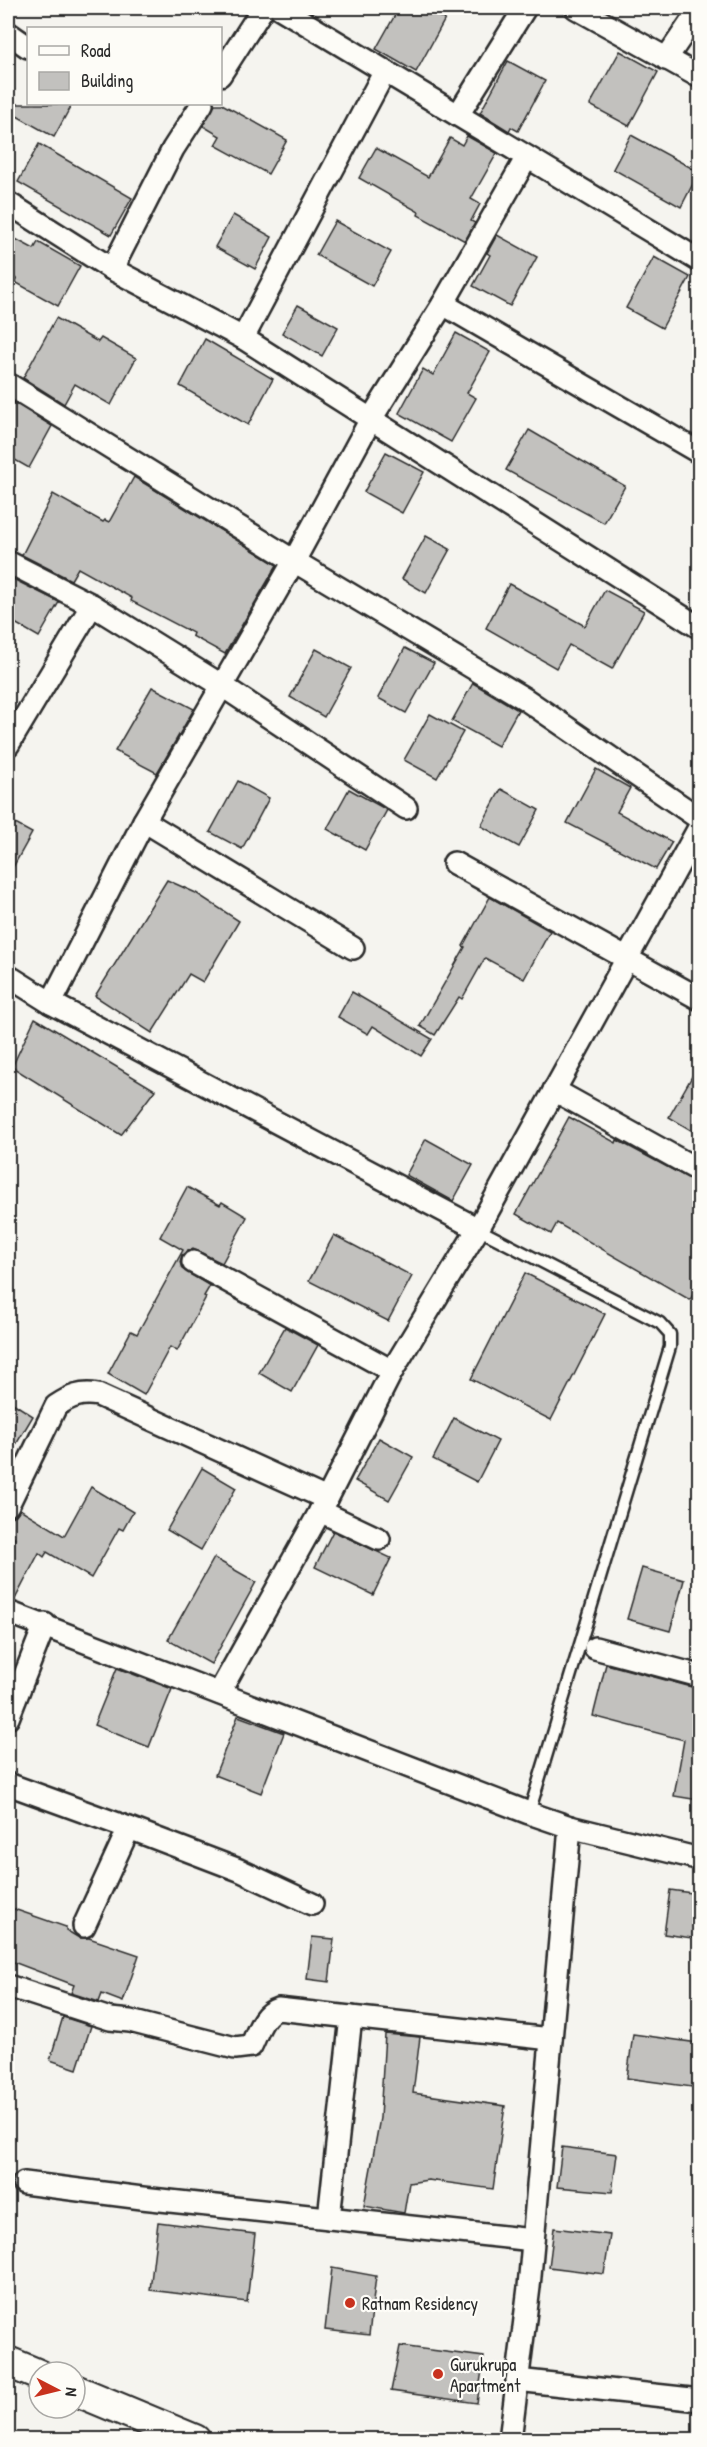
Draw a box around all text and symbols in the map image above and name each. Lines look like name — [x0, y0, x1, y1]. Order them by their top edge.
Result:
legend — [27, 27, 222, 105]
text: Road — [81, 38, 111, 63]
text: Building — [81, 68, 133, 93]
place label: Ratnam Residency — [362, 2291, 479, 2316]
marker: Ratnam Residency — [343, 2296, 357, 2310]
place label: Gurukrupa Apartment — [450, 2352, 521, 2398]
north arrow — [27, 2360, 87, 2420]
marker: Gurukrupa Apartment — [431, 2367, 445, 2381]
text: N — [60, 2386, 83, 2398]

